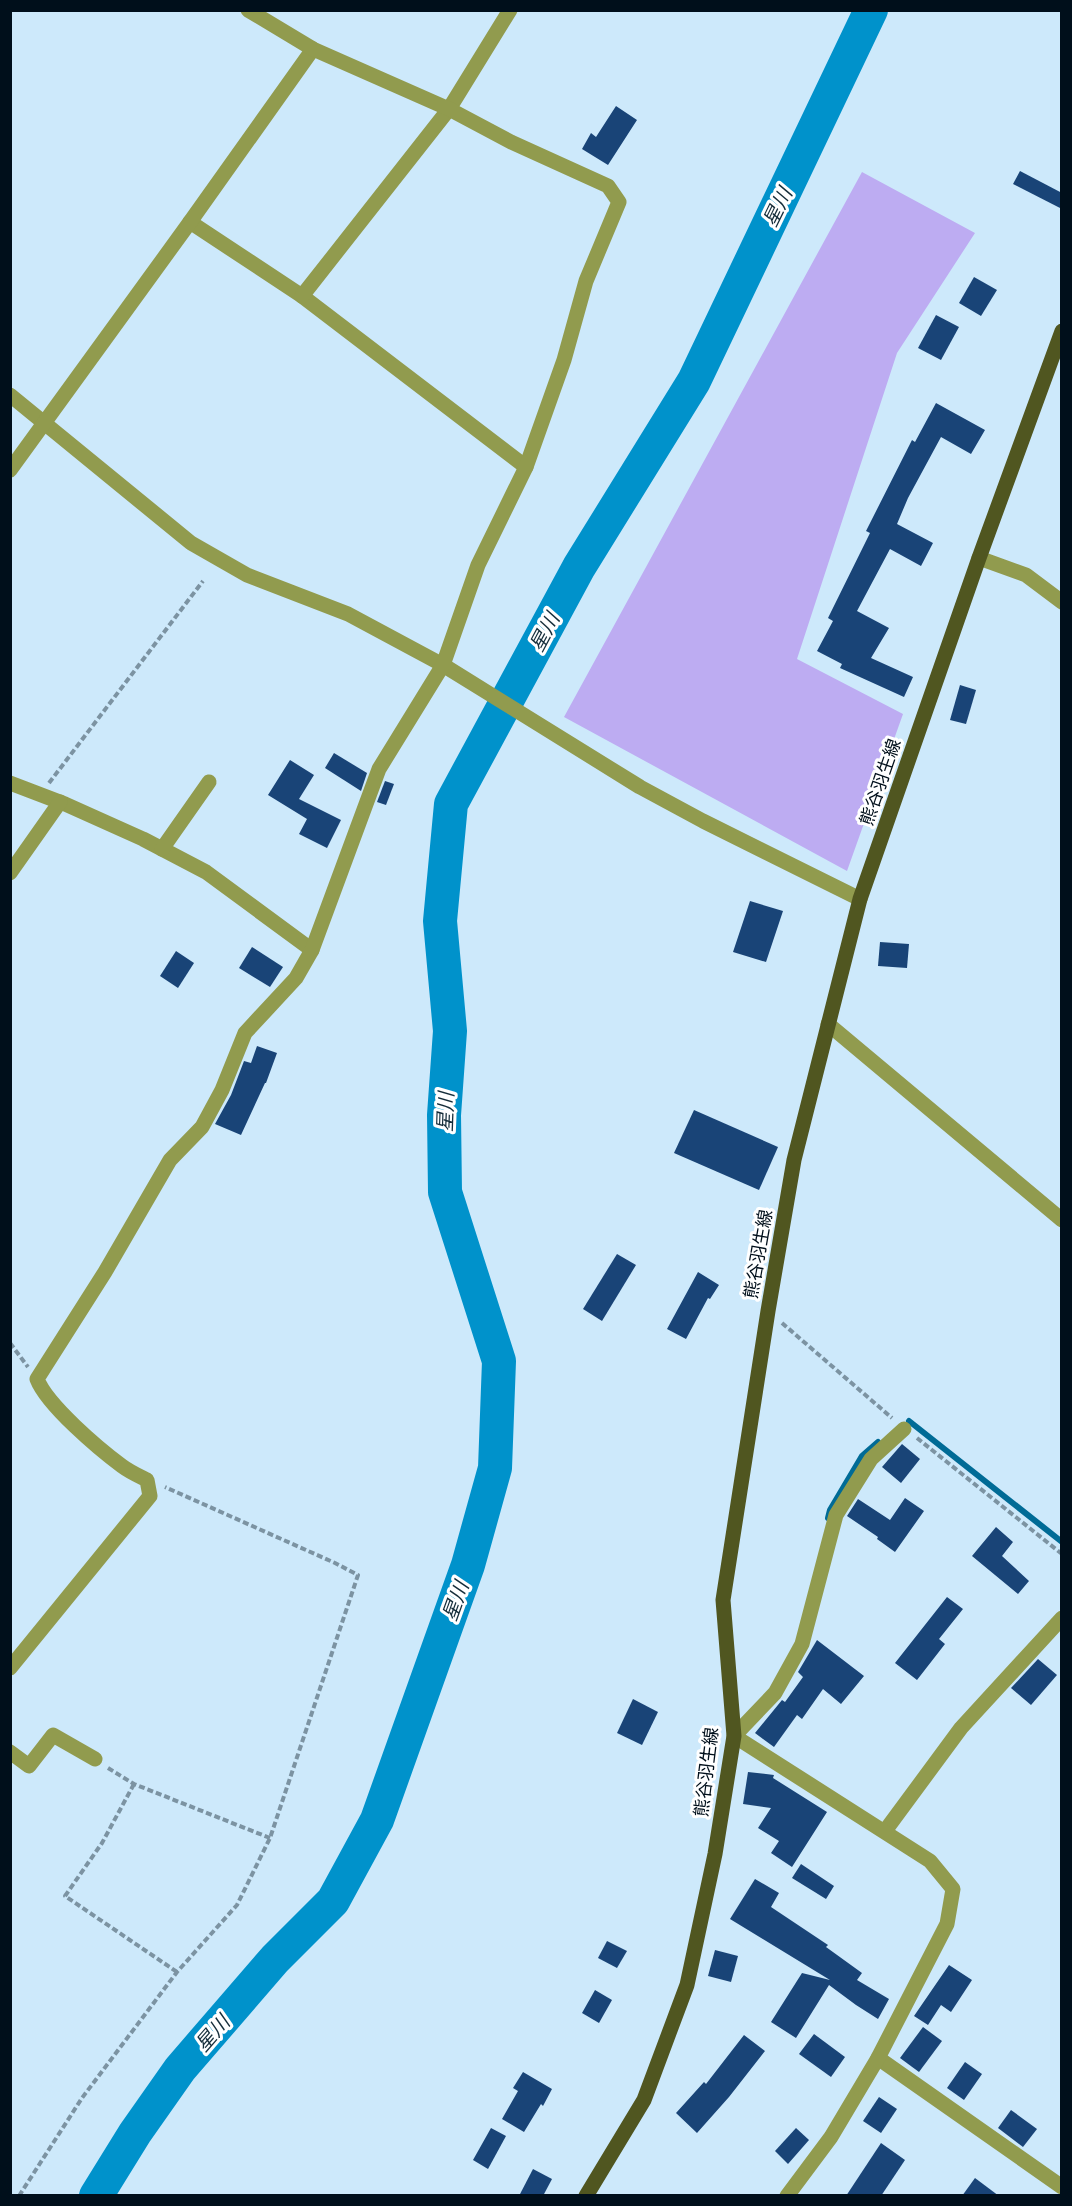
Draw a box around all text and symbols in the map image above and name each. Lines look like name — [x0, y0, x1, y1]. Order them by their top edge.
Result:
water label: 星川 — [758, 182, 797, 230]
water label: 星川 — [524, 607, 564, 655]
street label: 熊谷羽生線 — [855, 736, 905, 828]
water label: 星川 — [433, 1090, 457, 1132]
street label: 熊谷羽生線 — [740, 1208, 776, 1300]
water label: 星川 — [437, 1576, 473, 1624]
street label: 熊谷羽生線 — [690, 1726, 722, 1818]
water label: 星川 — [190, 2009, 235, 2056]

